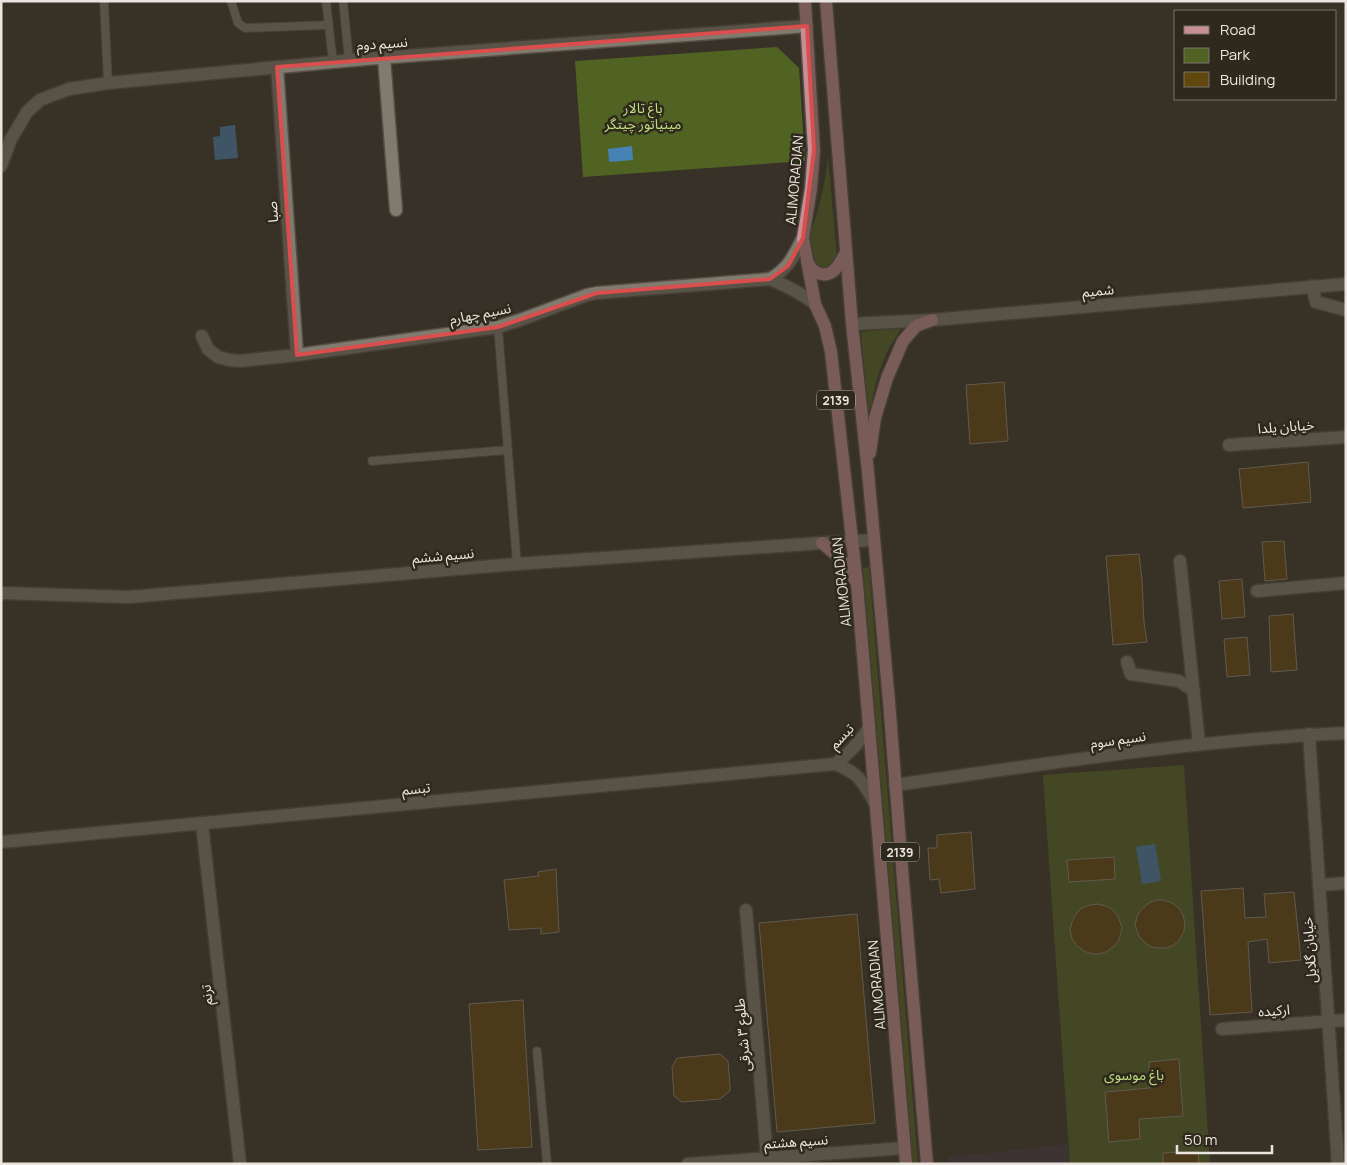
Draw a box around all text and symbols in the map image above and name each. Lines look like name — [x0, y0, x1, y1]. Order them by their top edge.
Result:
legend — [1174, 10, 1337, 100]
text: Road — [1220, 19, 1256, 40]
street label: نسیم دوم — [356, 32, 409, 56]
text: Park — [1220, 44, 1250, 65]
text: Building — [1220, 69, 1275, 90]
park label: باغ تالار مینیاتور چیتگر — [604, 98, 681, 134]
street label: ALIMORADIAN — [781, 134, 807, 226]
street label: صبا — [262, 200, 282, 223]
street label: شمیم — [1081, 279, 1115, 303]
street label: نسیم چهارم — [448, 298, 513, 330]
road number: 2139 — [817, 390, 855, 410]
street label: خیابان یلدا — [1257, 415, 1315, 437]
street label: ALIMORADIAN — [827, 536, 855, 628]
street label: نسیم ششم — [411, 543, 475, 569]
street label: تبسم — [824, 719, 859, 754]
street label: نسیم سوم — [1089, 726, 1148, 754]
street label: تبسم — [401, 777, 432, 801]
road number: 2139 — [881, 842, 919, 862]
street label: خیابان گلایل — [1297, 916, 1321, 984]
street label: ALIMORADIAN — [863, 939, 889, 1031]
street label: ترنم — [195, 983, 219, 1006]
street label: طلوع ۳ شرقی — [729, 997, 757, 1073]
street label: ارکیده — [1257, 999, 1291, 1021]
park label: باغ موسوی — [1104, 1065, 1164, 1086]
scale bar — [1177, 1122, 1272, 1154]
street label: نسیم هشتم — [763, 1129, 829, 1155]
text: 50 m — [1184, 1129, 1218, 1150]

